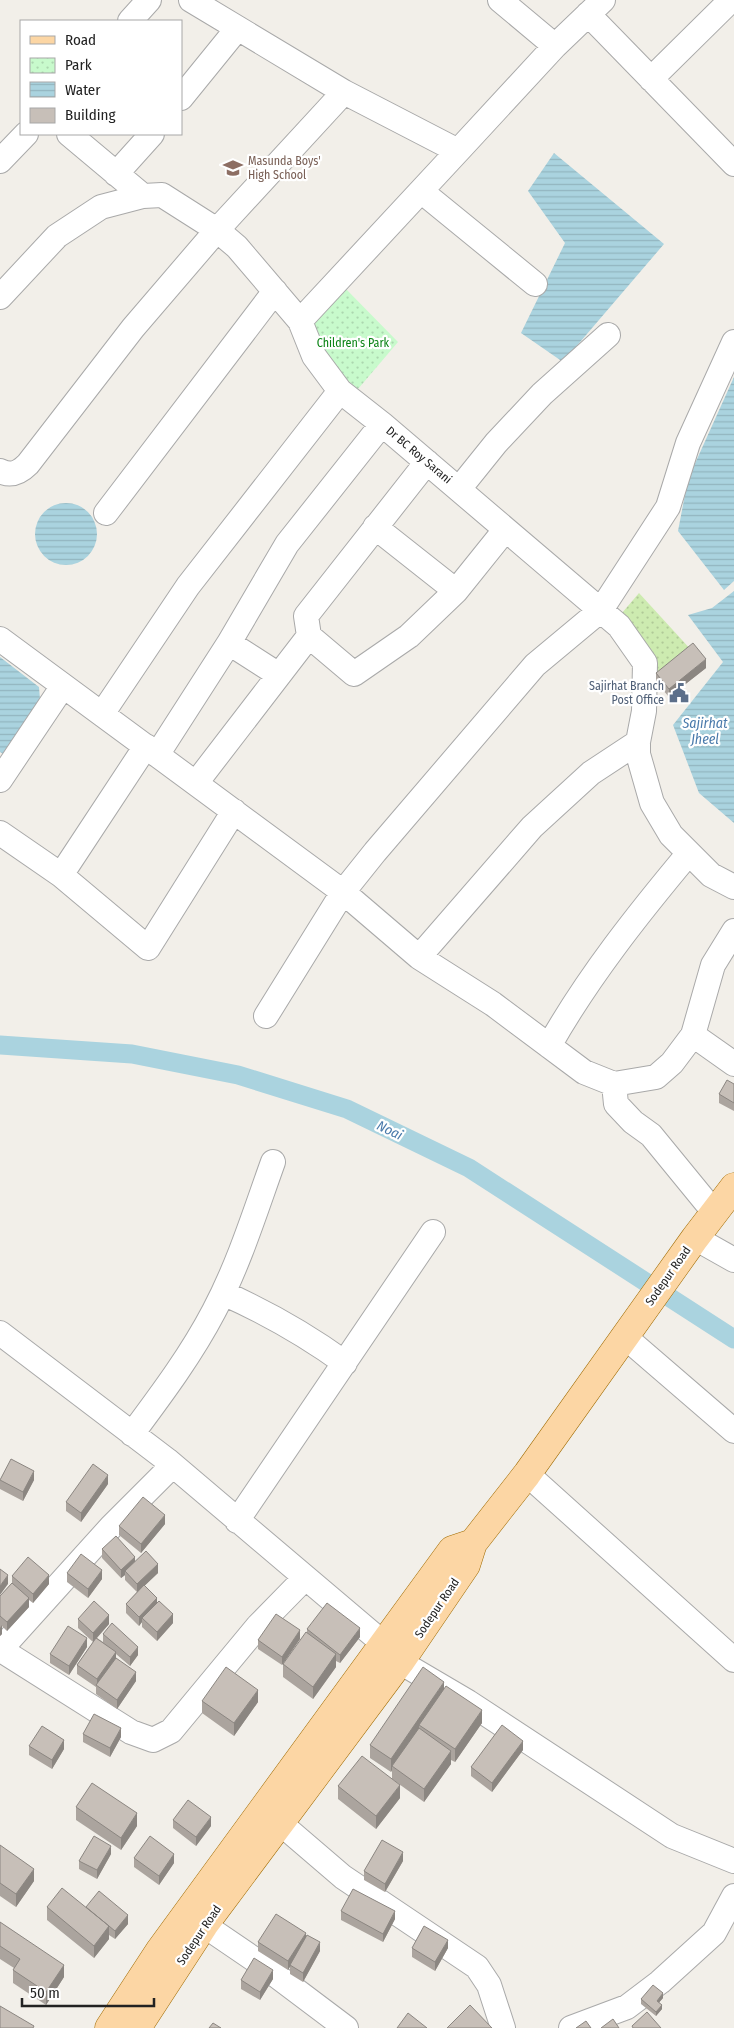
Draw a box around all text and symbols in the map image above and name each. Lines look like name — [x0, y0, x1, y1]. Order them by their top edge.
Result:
legend — [20, 20, 182, 135]
text: Road — [65, 31, 96, 49]
text: Park — [65, 56, 92, 74]
text: Water — [65, 81, 101, 99]
text: Building — [65, 106, 116, 124]
place label: Masunda Boys' High School — [248, 154, 321, 182]
school or university icon: Masunda Boys' High School — [222, 157, 244, 179]
park label: Children's Park — [317, 336, 390, 350]
street label: Dr BC Roy Sarani — [383, 424, 455, 486]
place label: Sajirhat Branch Post Office — [589, 679, 664, 707]
public building icon: Sajirhat Branch Post Office — [668, 682, 690, 704]
water label: Sajirhat Jheel — [681, 715, 728, 748]
water label: Noai — [374, 1117, 406, 1144]
street label: Sodepur Road — [642, 1244, 694, 1308]
street label: Sodepur Road — [412, 1575, 462, 1641]
street label: Sodepur Road — [174, 1902, 224, 1968]
scale bar — [22, 1976, 155, 2008]
text: 50 m — [30, 1984, 60, 2002]

